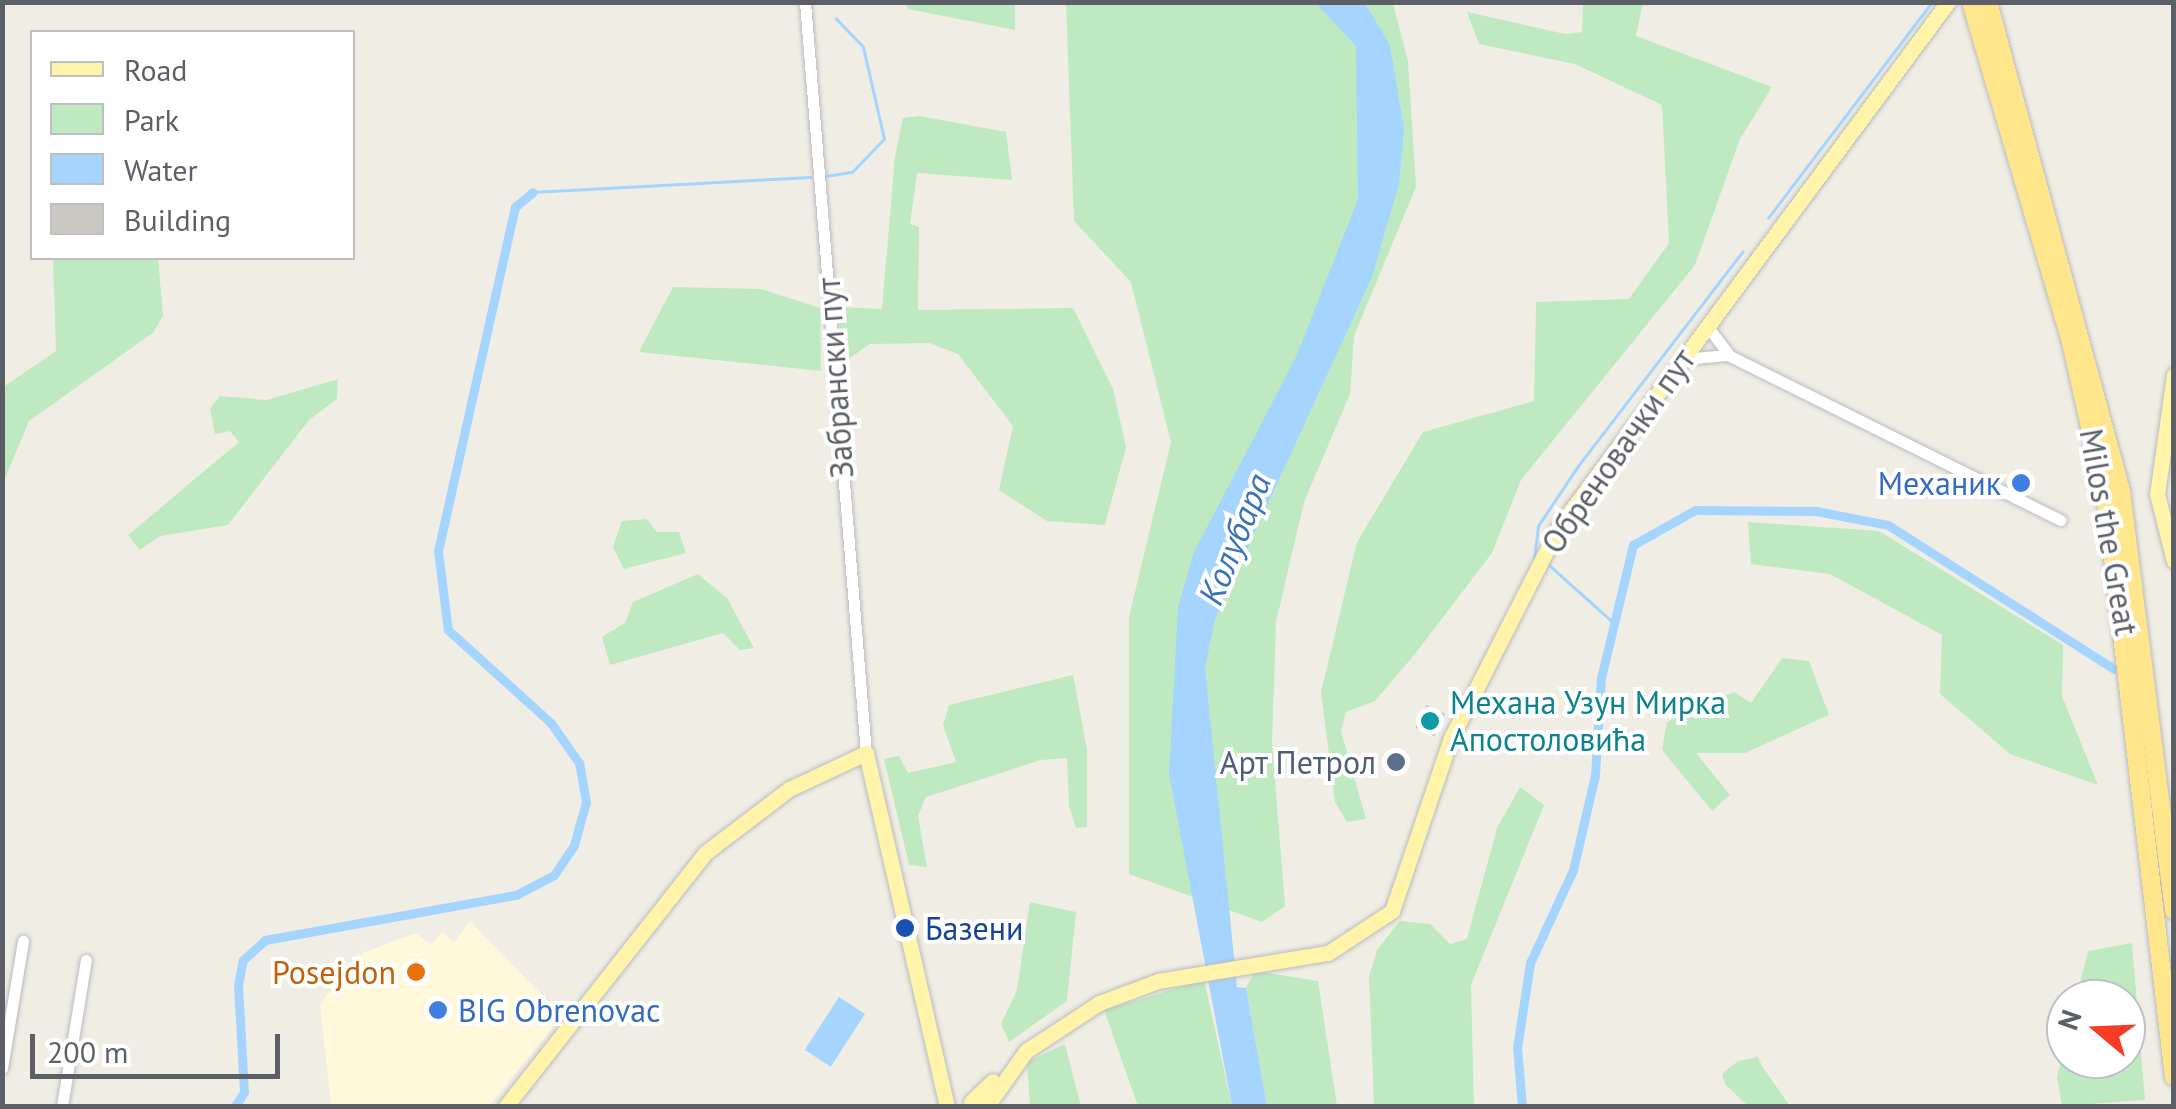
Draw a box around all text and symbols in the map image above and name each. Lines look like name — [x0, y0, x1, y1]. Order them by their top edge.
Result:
legend — [30, 30, 355, 260]
text: Road — [124, 50, 188, 89]
text: Park — [124, 100, 179, 139]
text: Water — [124, 150, 198, 189]
text: Building — [124, 200, 231, 239]
street label: Забрански пут — [809, 276, 861, 480]
street label: Обреновачки пут — [1533, 341, 1703, 561]
street label: Milos the Great — [2072, 426, 2146, 638]
place label: Механик — [1878, 464, 2001, 502]
water label: Колубара — [1189, 467, 1279, 611]
marker: Механик — [2010, 472, 2032, 494]
place label: Механа Узун Мирка Апостоловића — [1450, 684, 1727, 759]
marker: Механа Узун Мирка Апостоловића — [1419, 710, 1441, 732]
place label: Арт Петрол — [1219, 743, 1376, 781]
marker: Арт Петрол — [1385, 751, 1407, 773]
place label: Базени — [925, 909, 1024, 947]
marker: Базени — [894, 917, 916, 939]
place label: Posejdon — [272, 953, 396, 991]
marker: Posejdon — [405, 961, 427, 983]
north arrow — [2046, 979, 2146, 1079]
place label: BIG Obrenovac — [458, 991, 660, 1029]
marker: BIG Obrenovac — [427, 999, 449, 1021]
text: N — [2049, 1005, 2090, 1034]
scale bar — [35, 1014, 285, 1076]
text: 200 m — [47, 1032, 128, 1071]

